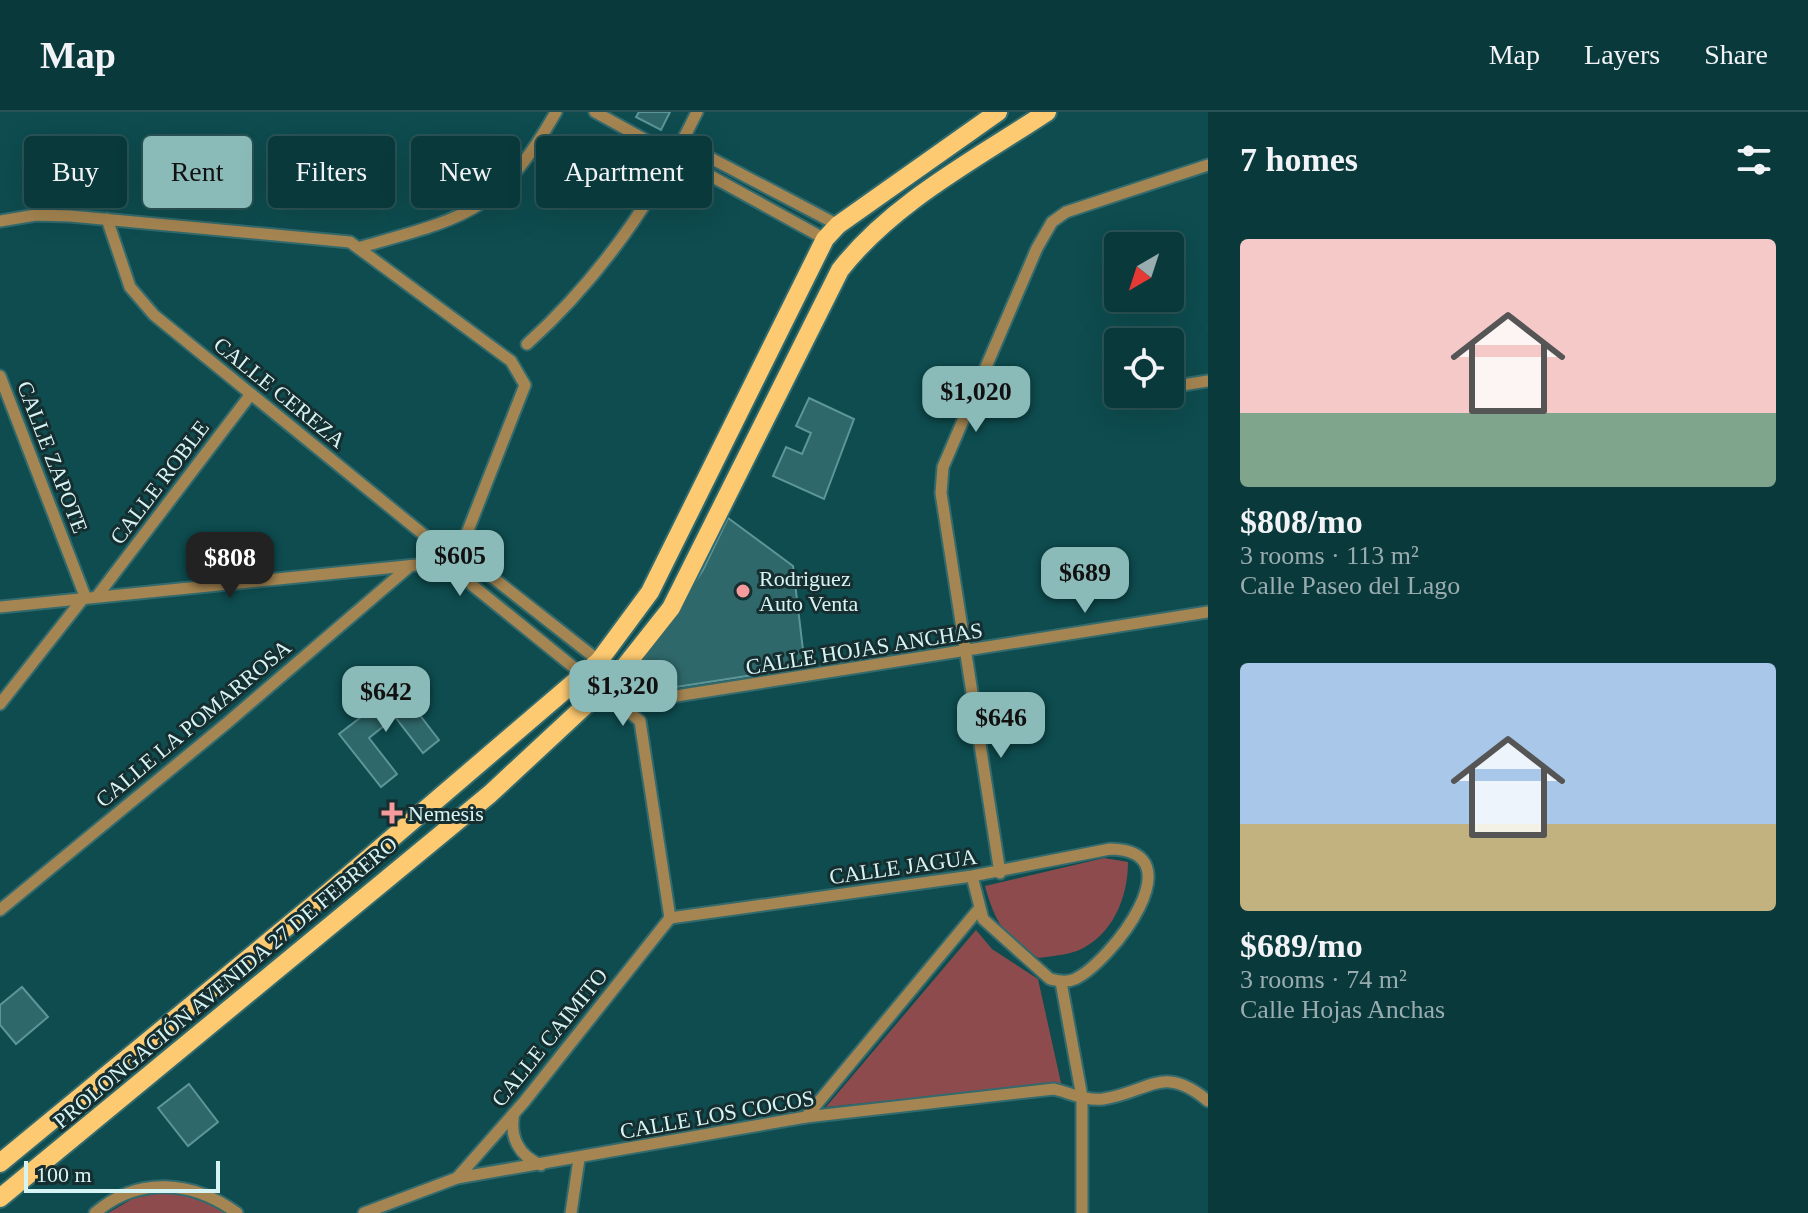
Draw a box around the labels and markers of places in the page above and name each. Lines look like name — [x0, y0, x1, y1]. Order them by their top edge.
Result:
pin: $1,020 — [911, 366, 1041, 434]
pin: $605 — [413, 530, 507, 598]
pin: $808 — [183, 532, 277, 600]
pin: $689 — [1038, 547, 1132, 615]
place label: Rodriguez Auto Venta — [759, 566, 858, 616]
marker: Rodriguez Auto Venta — [734, 582, 752, 600]
pin: $1,320 — [558, 660, 688, 728]
pin: $642 — [339, 666, 433, 734]
pin: $646 — [954, 692, 1048, 760]
place label: Nemesis — [408, 801, 484, 826]
marker: Nemesis — [383, 804, 401, 822]

